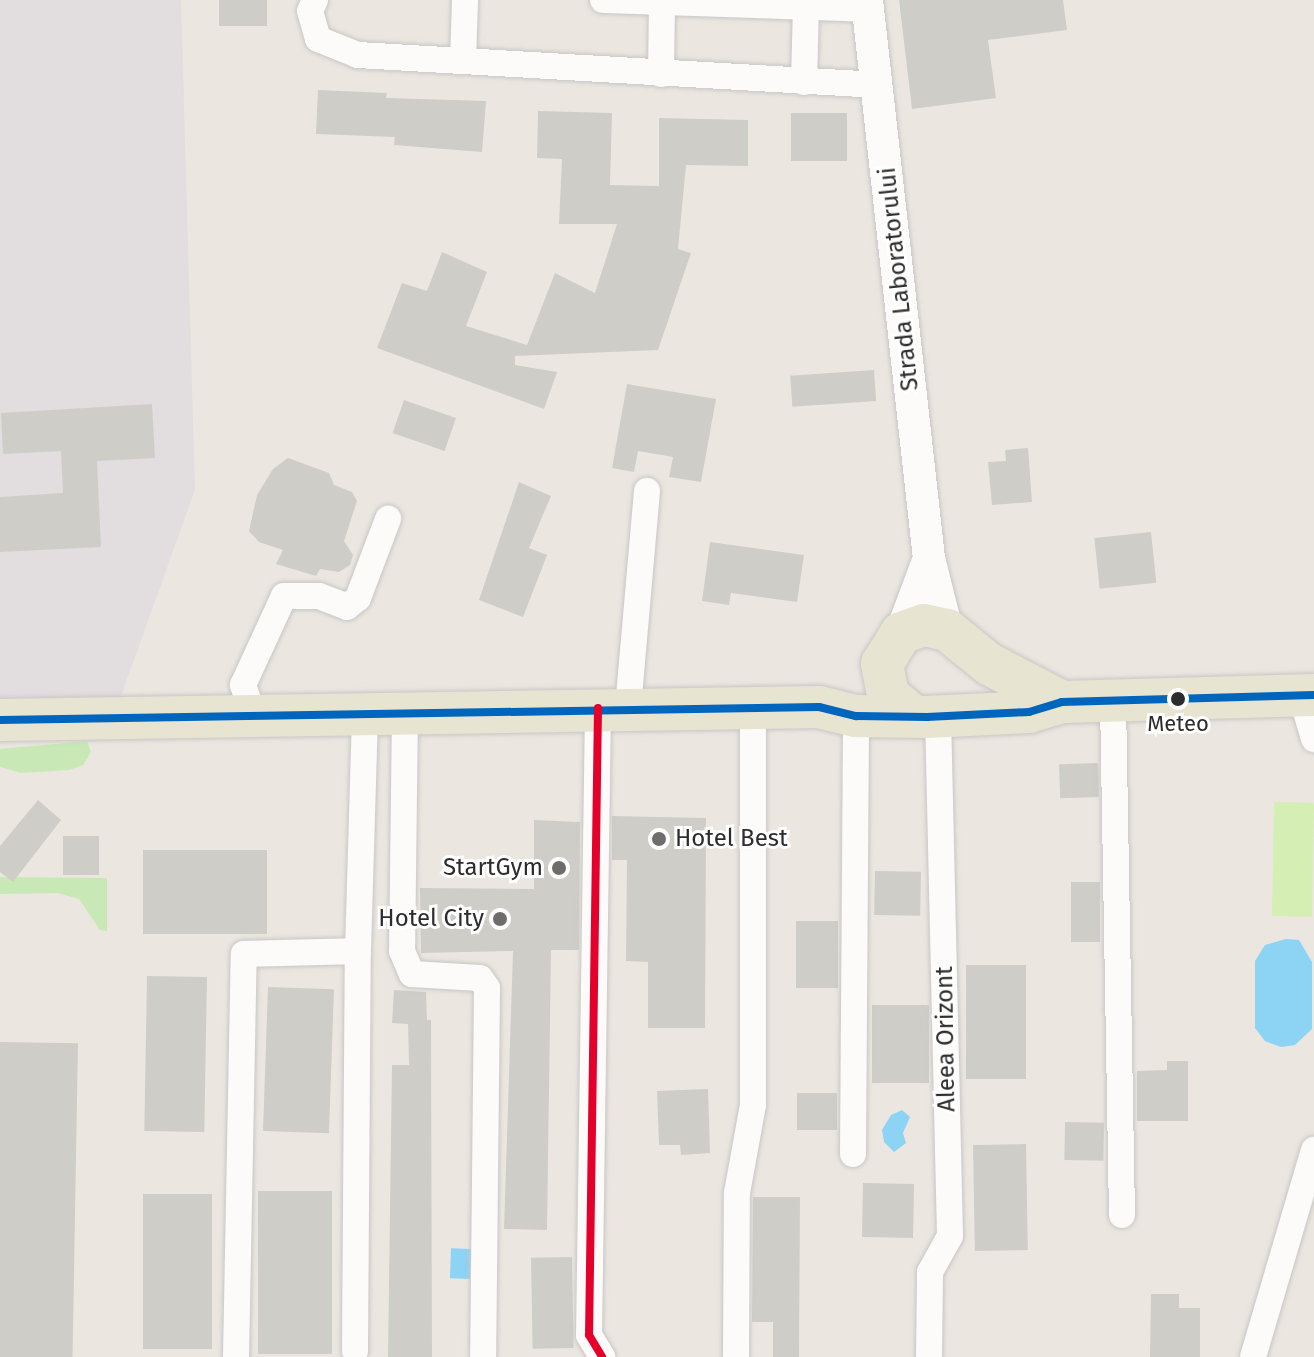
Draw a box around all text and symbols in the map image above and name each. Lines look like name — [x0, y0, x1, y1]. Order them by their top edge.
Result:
street label: Strada Laboratorului — [873, 166, 925, 392]
marker: Meteo — [1170, 691, 1186, 707]
place label: Meteo — [1147, 711, 1209, 737]
place label: Hotel Best — [675, 825, 788, 853]
marker: Hotel Best — [650, 830, 668, 848]
place label: StartGym — [443, 854, 543, 882]
marker: StartGym — [550, 859, 568, 877]
place label: Hotel City — [378, 905, 484, 933]
marker: Hotel City — [491, 910, 509, 928]
street label: Aleea Orizont — [930, 966, 962, 1112]

